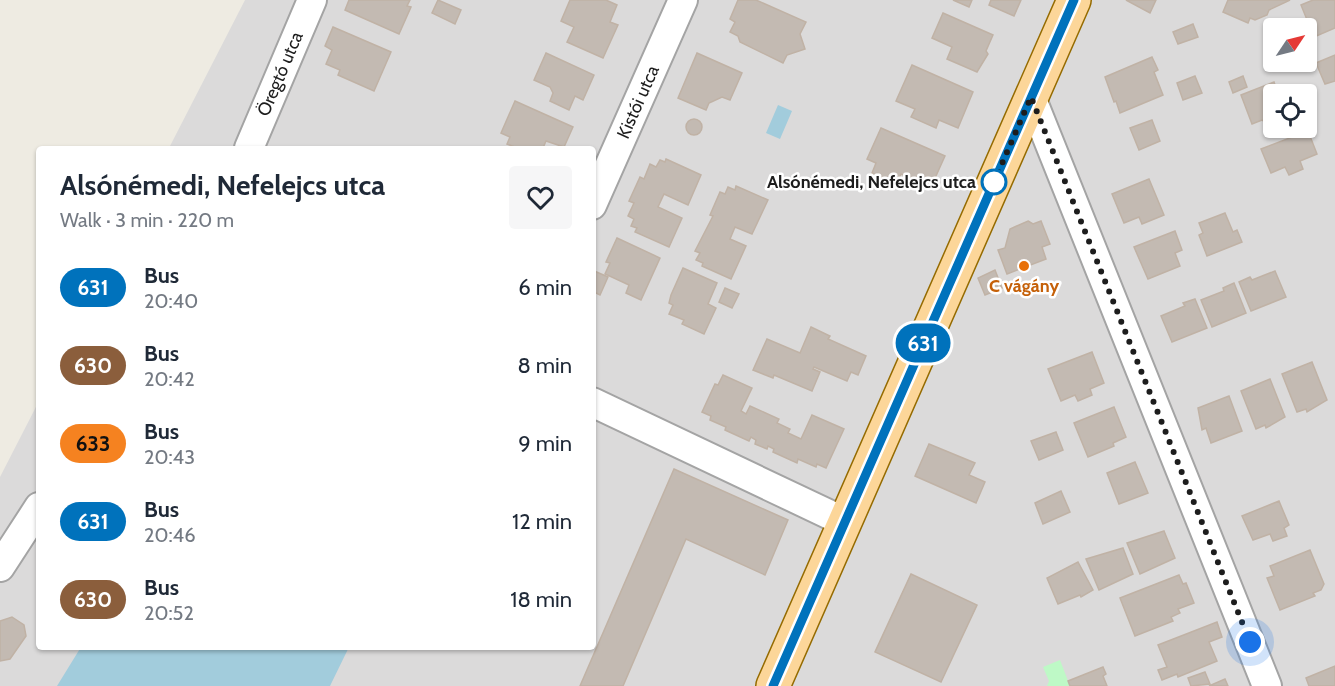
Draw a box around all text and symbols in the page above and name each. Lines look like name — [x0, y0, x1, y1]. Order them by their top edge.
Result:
north arrow — [1263, 18, 1317, 72]
map controls — [1263, 18, 1317, 138]
street label: Öregtó utca — [252, 28, 308, 120]
street label: Kistói utca — [612, 62, 664, 142]
button: locate — [1263, 84, 1317, 138]
button: heart — [509, 166, 572, 229]
text: Alsónémedi, Nefelejcs utca — [60, 168, 385, 202]
marker: Alsónémedi, Nefelejcs utca — [981, 169, 1007, 195]
place label: Alsónémedi, Nefelejcs utca — [767, 171, 976, 193]
text: Walk · 3 min · 220 m — [60, 208, 234, 232]
marker: C vágány — [1017, 259, 1031, 273]
text: Bus — [144, 262, 179, 289]
text: 6 min — [518, 274, 572, 301]
text: 631 — [78, 275, 108, 300]
place label: C vágány — [989, 275, 1059, 297]
text: 20:40 — [144, 289, 198, 313]
line badge: 631 — [888, 324, 958, 362]
text: 631 — [908, 331, 938, 356]
text: Bus — [144, 340, 179, 367]
text: 8 min — [517, 352, 572, 379]
text: 630 — [74, 353, 112, 378]
text: 20:42 — [144, 367, 195, 391]
text: Bus — [144, 418, 179, 445]
text: 9 min — [518, 430, 572, 457]
text: 633 — [76, 431, 110, 456]
text: 20:43 — [144, 445, 195, 469]
text: Bus — [144, 496, 179, 523]
text: 12 min — [512, 508, 572, 535]
text: 631 — [78, 509, 108, 534]
text: 20:46 — [144, 523, 196, 547]
text: Bus — [144, 574, 179, 601]
text: 18 min — [510, 586, 572, 613]
text: 630 — [74, 587, 112, 612]
text: 20:52 — [144, 601, 194, 625]
your location — [1235, 627, 1265, 657]

